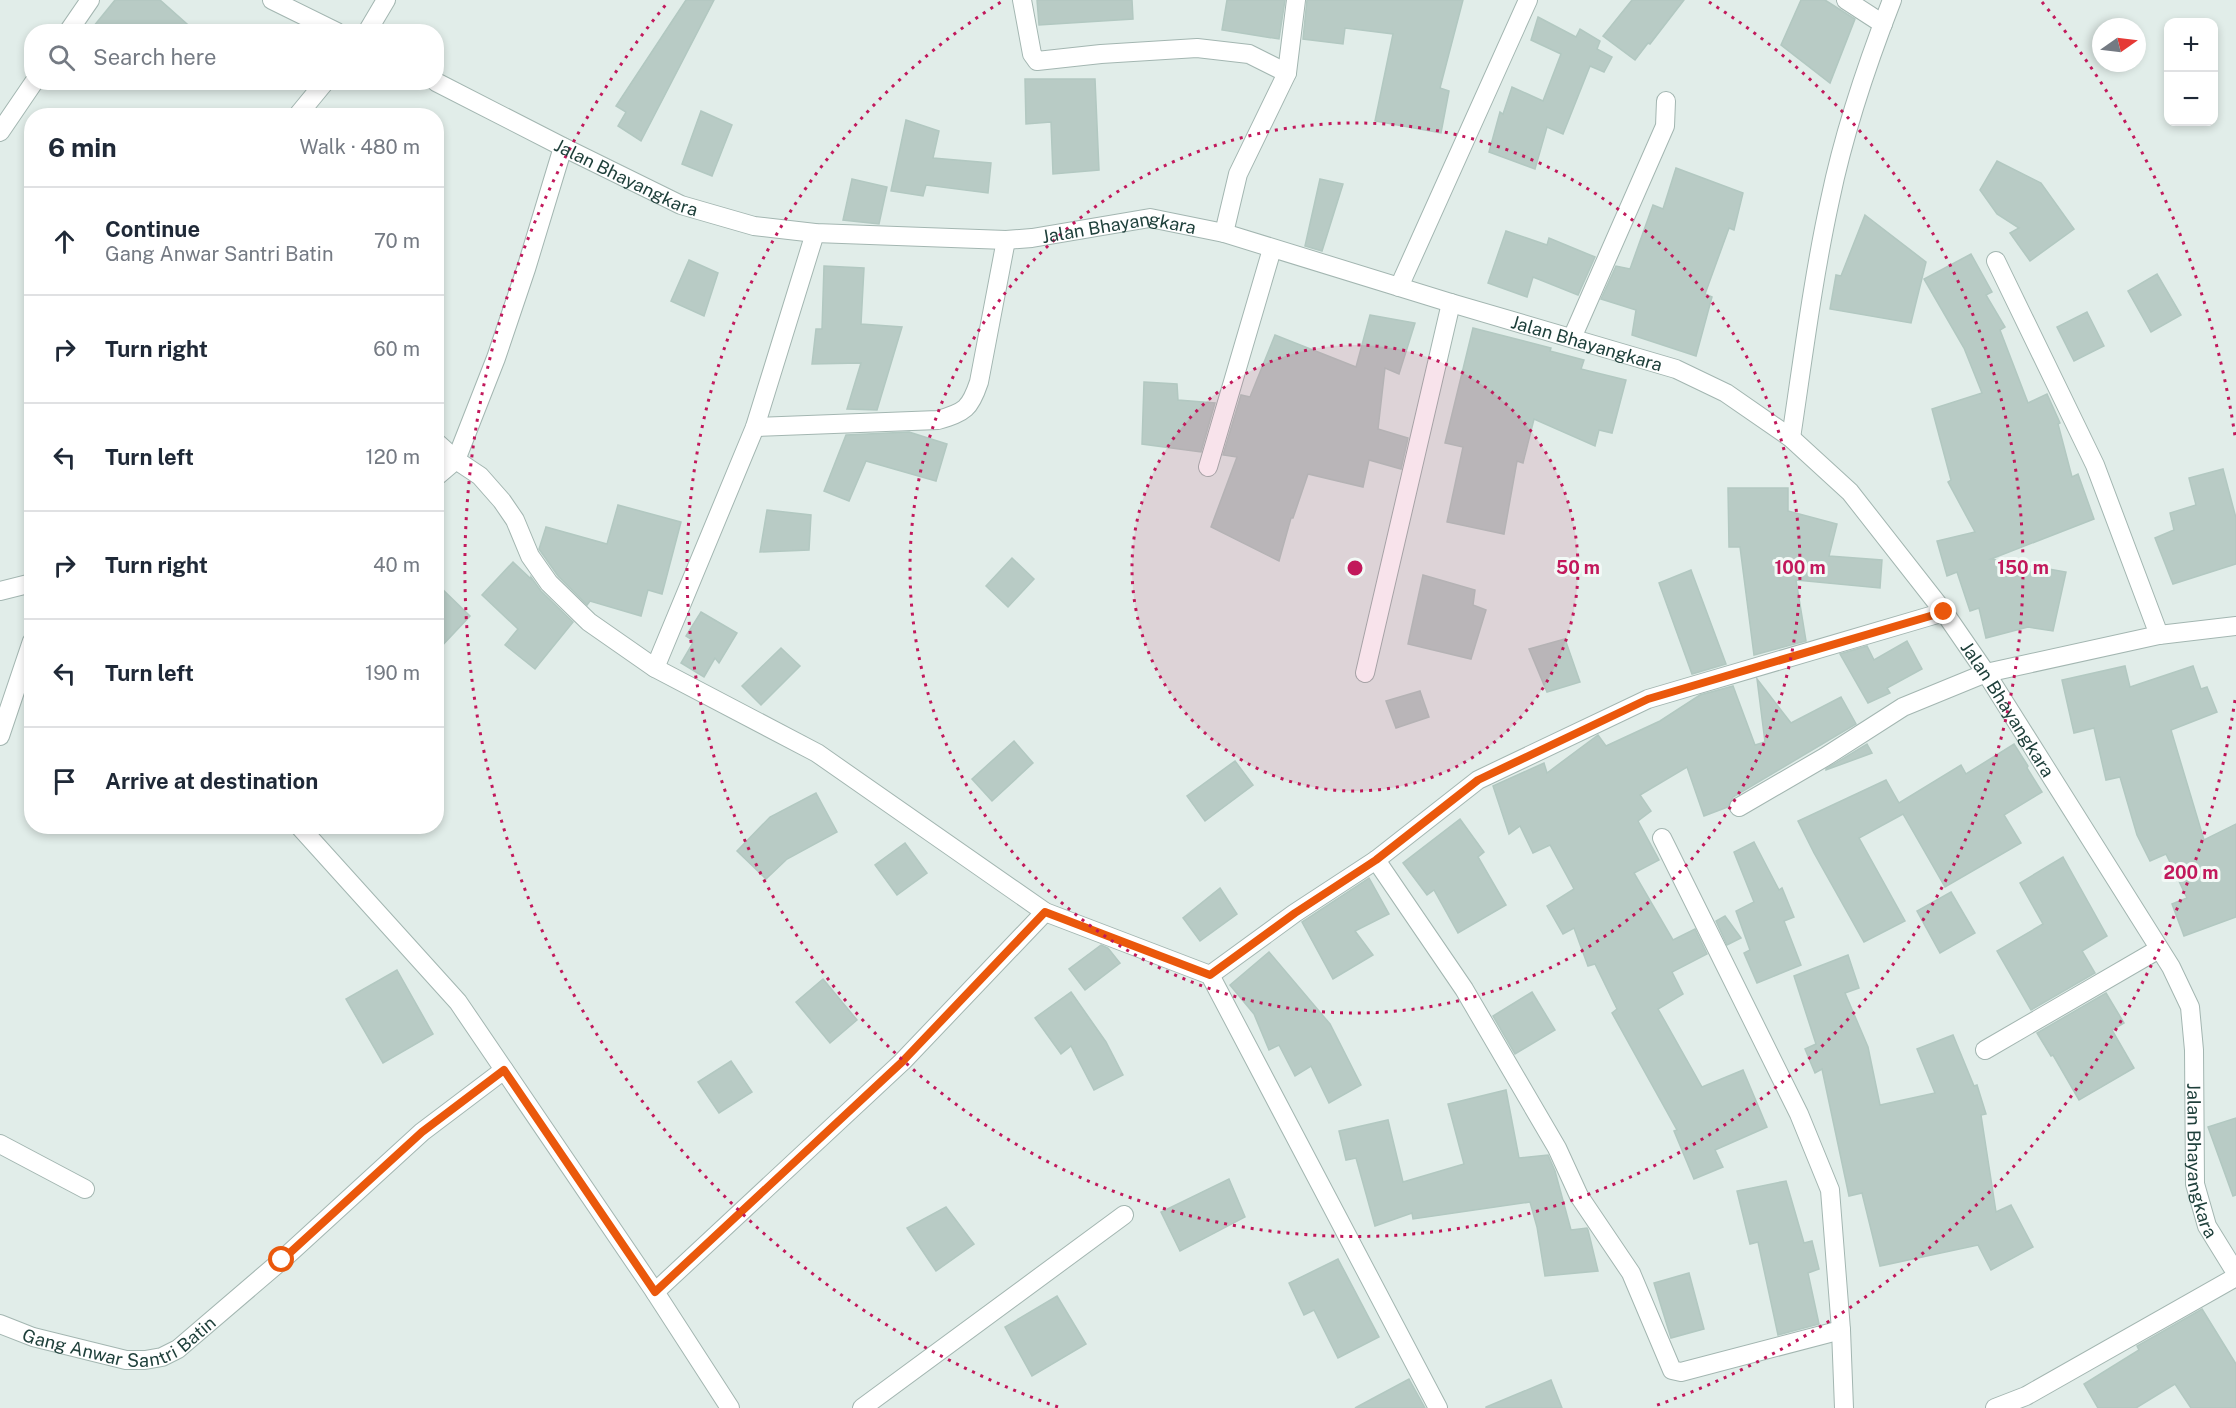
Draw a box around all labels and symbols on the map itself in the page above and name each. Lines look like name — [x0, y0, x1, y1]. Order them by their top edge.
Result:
north arrow — [2092, 18, 2146, 72]
street label: Jalan Bhayangkara — [551, 134, 700, 220]
street label: Jalan Bhayangkara — [1040, 208, 1198, 247]
street label: Jalan Bhayangkara — [1509, 311, 1665, 375]
text: 50 m — [1556, 557, 1600, 578]
text: 100 m — [1774, 557, 1826, 578]
text: 150 m — [1997, 557, 2049, 578]
centre of rings — [1345, 558, 1365, 578]
route end — [1930, 598, 1956, 624]
street label: Jalan Bhayangkara — [1957, 637, 2059, 781]
text: 200 m — [2164, 862, 2218, 883]
street label: Jalan Bhayangkara — [2184, 1083, 2222, 1242]
route start — [268, 1246, 294, 1272]
street label: Gang Anwar Santri Batin — [20, 1311, 219, 1371]

